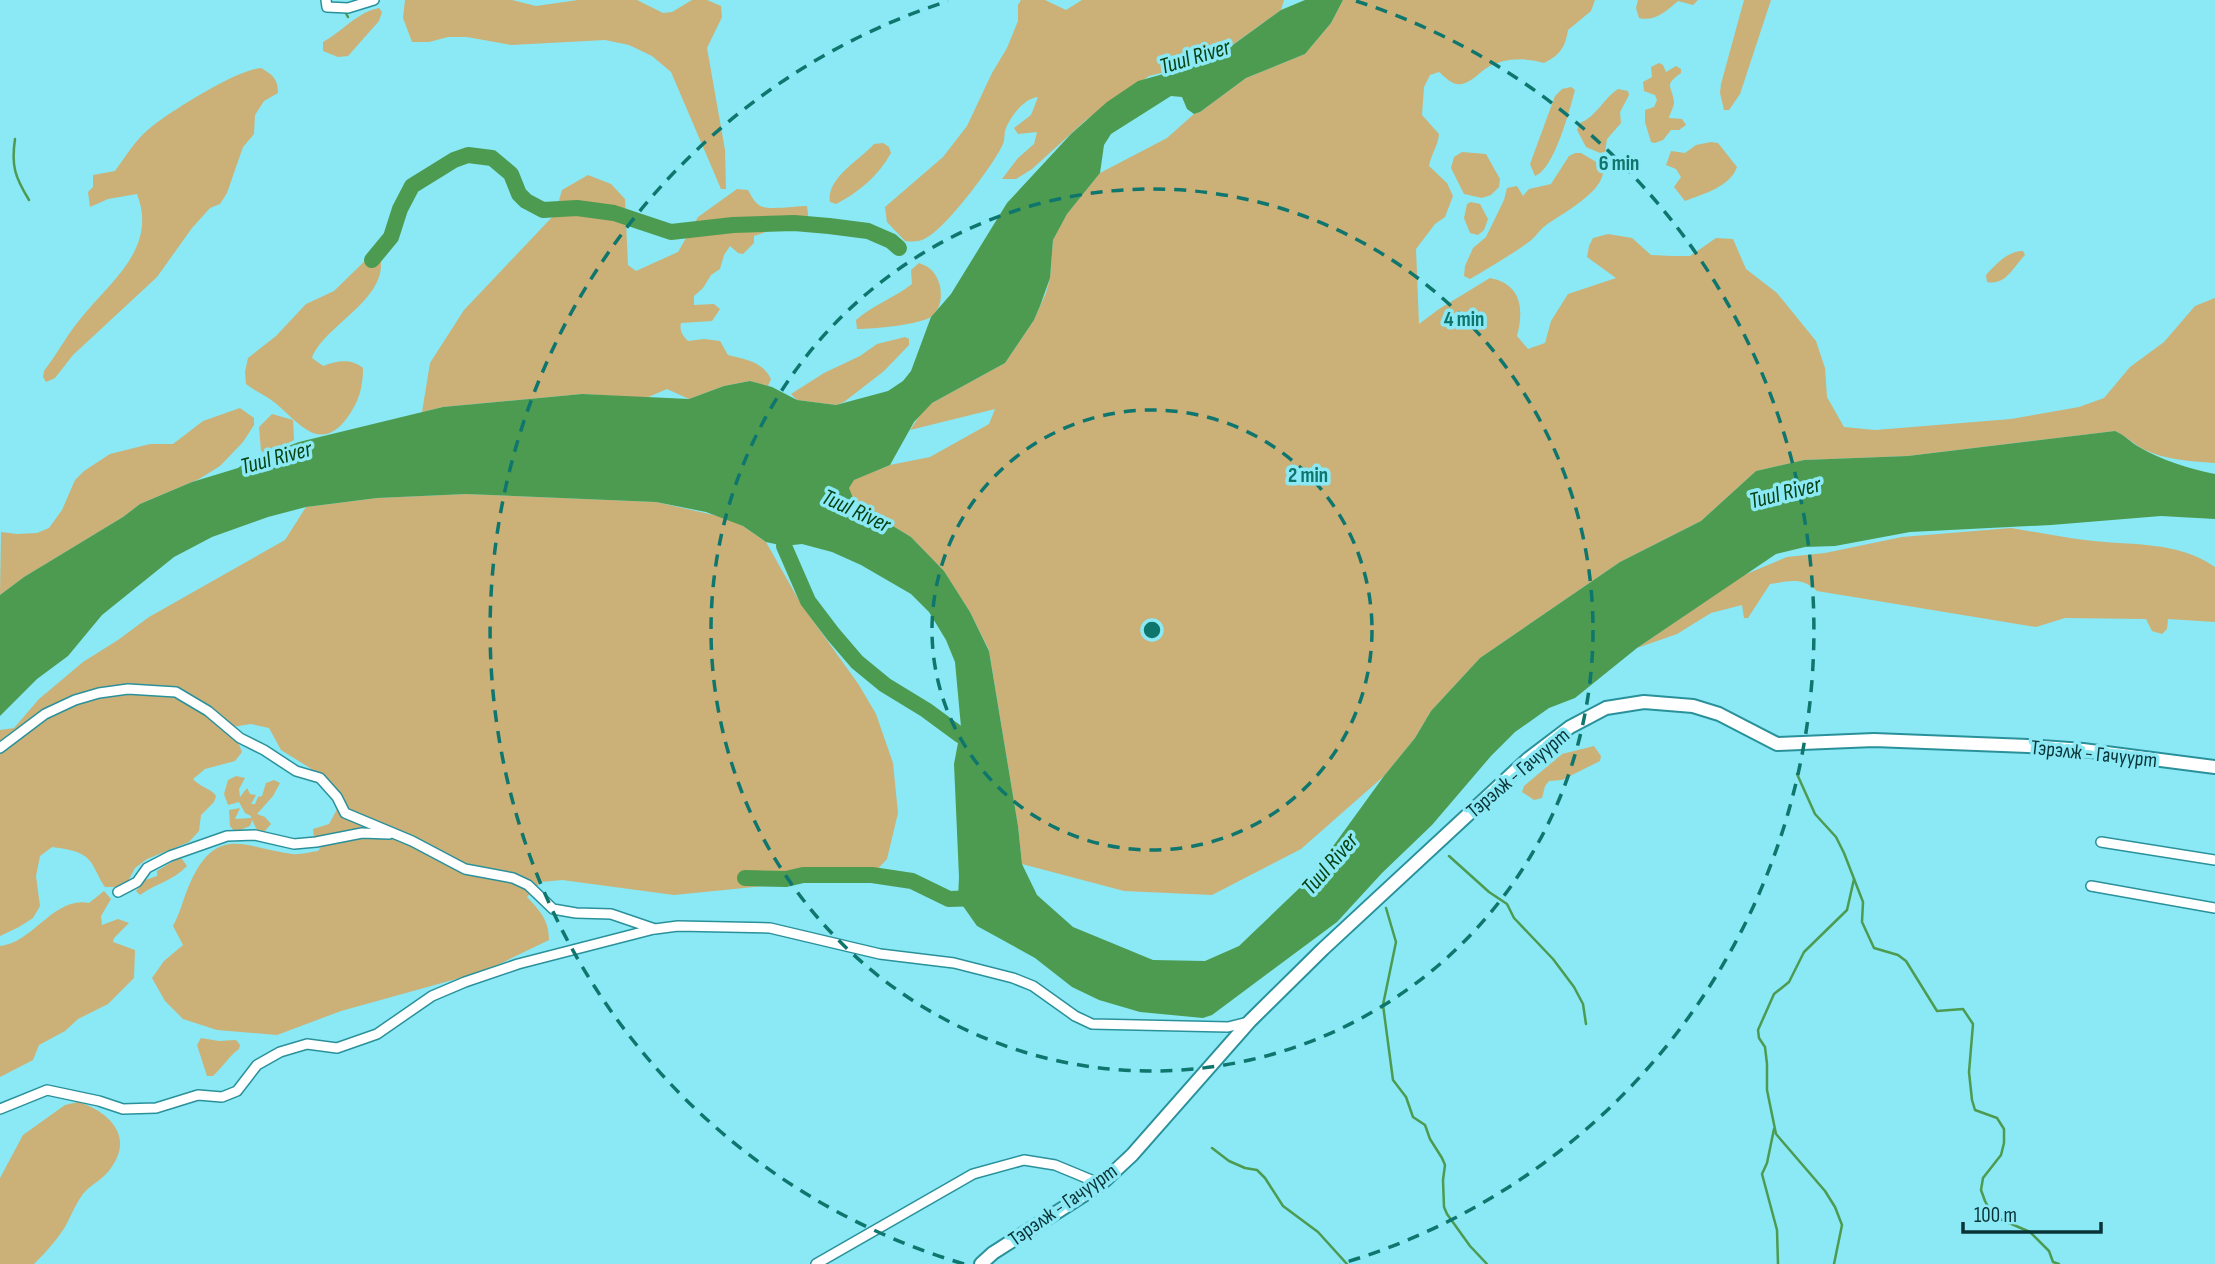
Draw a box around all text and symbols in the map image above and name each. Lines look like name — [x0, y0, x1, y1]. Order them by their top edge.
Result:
water label: Tuul River — [1156, 33, 1235, 81]
text: 6 min — [1599, 151, 1639, 176]
text: 4 min — [1444, 307, 1484, 332]
water label: Tuul River — [237, 435, 316, 481]
text: 2 min — [1288, 463, 1328, 488]
water label: Tuul River — [1746, 470, 1825, 515]
water label: Tuul River — [817, 483, 896, 540]
centre of rings — [1140, 618, 1164, 642]
street label: Тэрэлж - Гачуурт — [1461, 723, 1575, 823]
street label: Тэрэлж - Гачуурт — [2030, 735, 2158, 773]
water label: Tuul River — [1296, 826, 1365, 901]
street label: Тэрэлж - Гачуурт — [1004, 1158, 1122, 1252]
scale bar — [1963, 1190, 2101, 1234]
text: 100 m — [1974, 1203, 2017, 1228]

